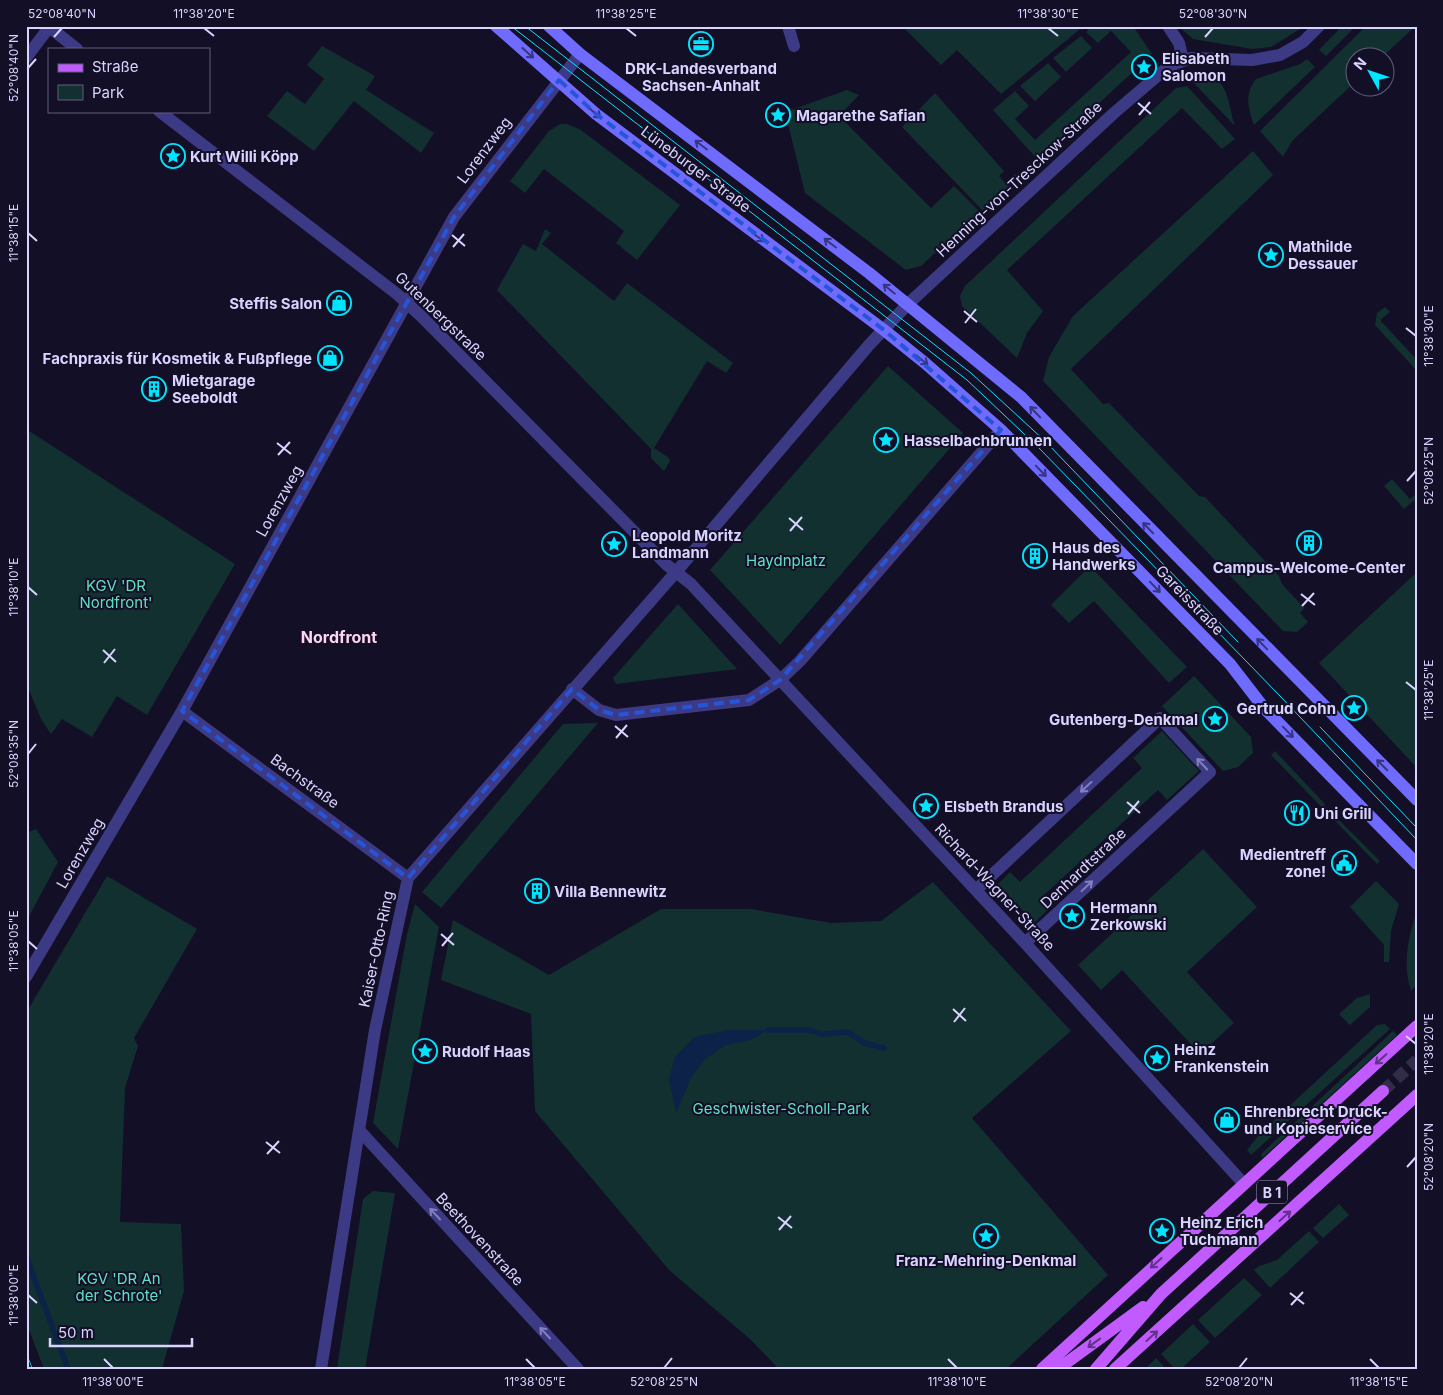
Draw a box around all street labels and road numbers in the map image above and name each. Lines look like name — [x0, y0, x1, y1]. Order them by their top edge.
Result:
street label: Henning-von-Tresckow-Straße — [932, 97, 1106, 261]
street label: Lorenzweg — [453, 113, 515, 187]
street label: Lüneburger Straße — [637, 121, 755, 217]
street label: Gutenbergstraße — [391, 268, 491, 364]
street label: Lorenzweg — [252, 462, 306, 540]
street label: Gareisstraße — [1152, 561, 1228, 639]
street label: Bachstraße — [267, 750, 343, 812]
street label: Lorenzweg — [52, 814, 108, 892]
street label: Richard-Wagner-Straße — [931, 819, 1059, 955]
street label: Denhardtstraße — [1036, 823, 1130, 913]
street label: Kaiser-Otto-Ring — [354, 889, 398, 1009]
road number: B 1 — [1257, 1180, 1287, 1204]
street label: Beethovenstraße — [432, 1188, 528, 1290]

